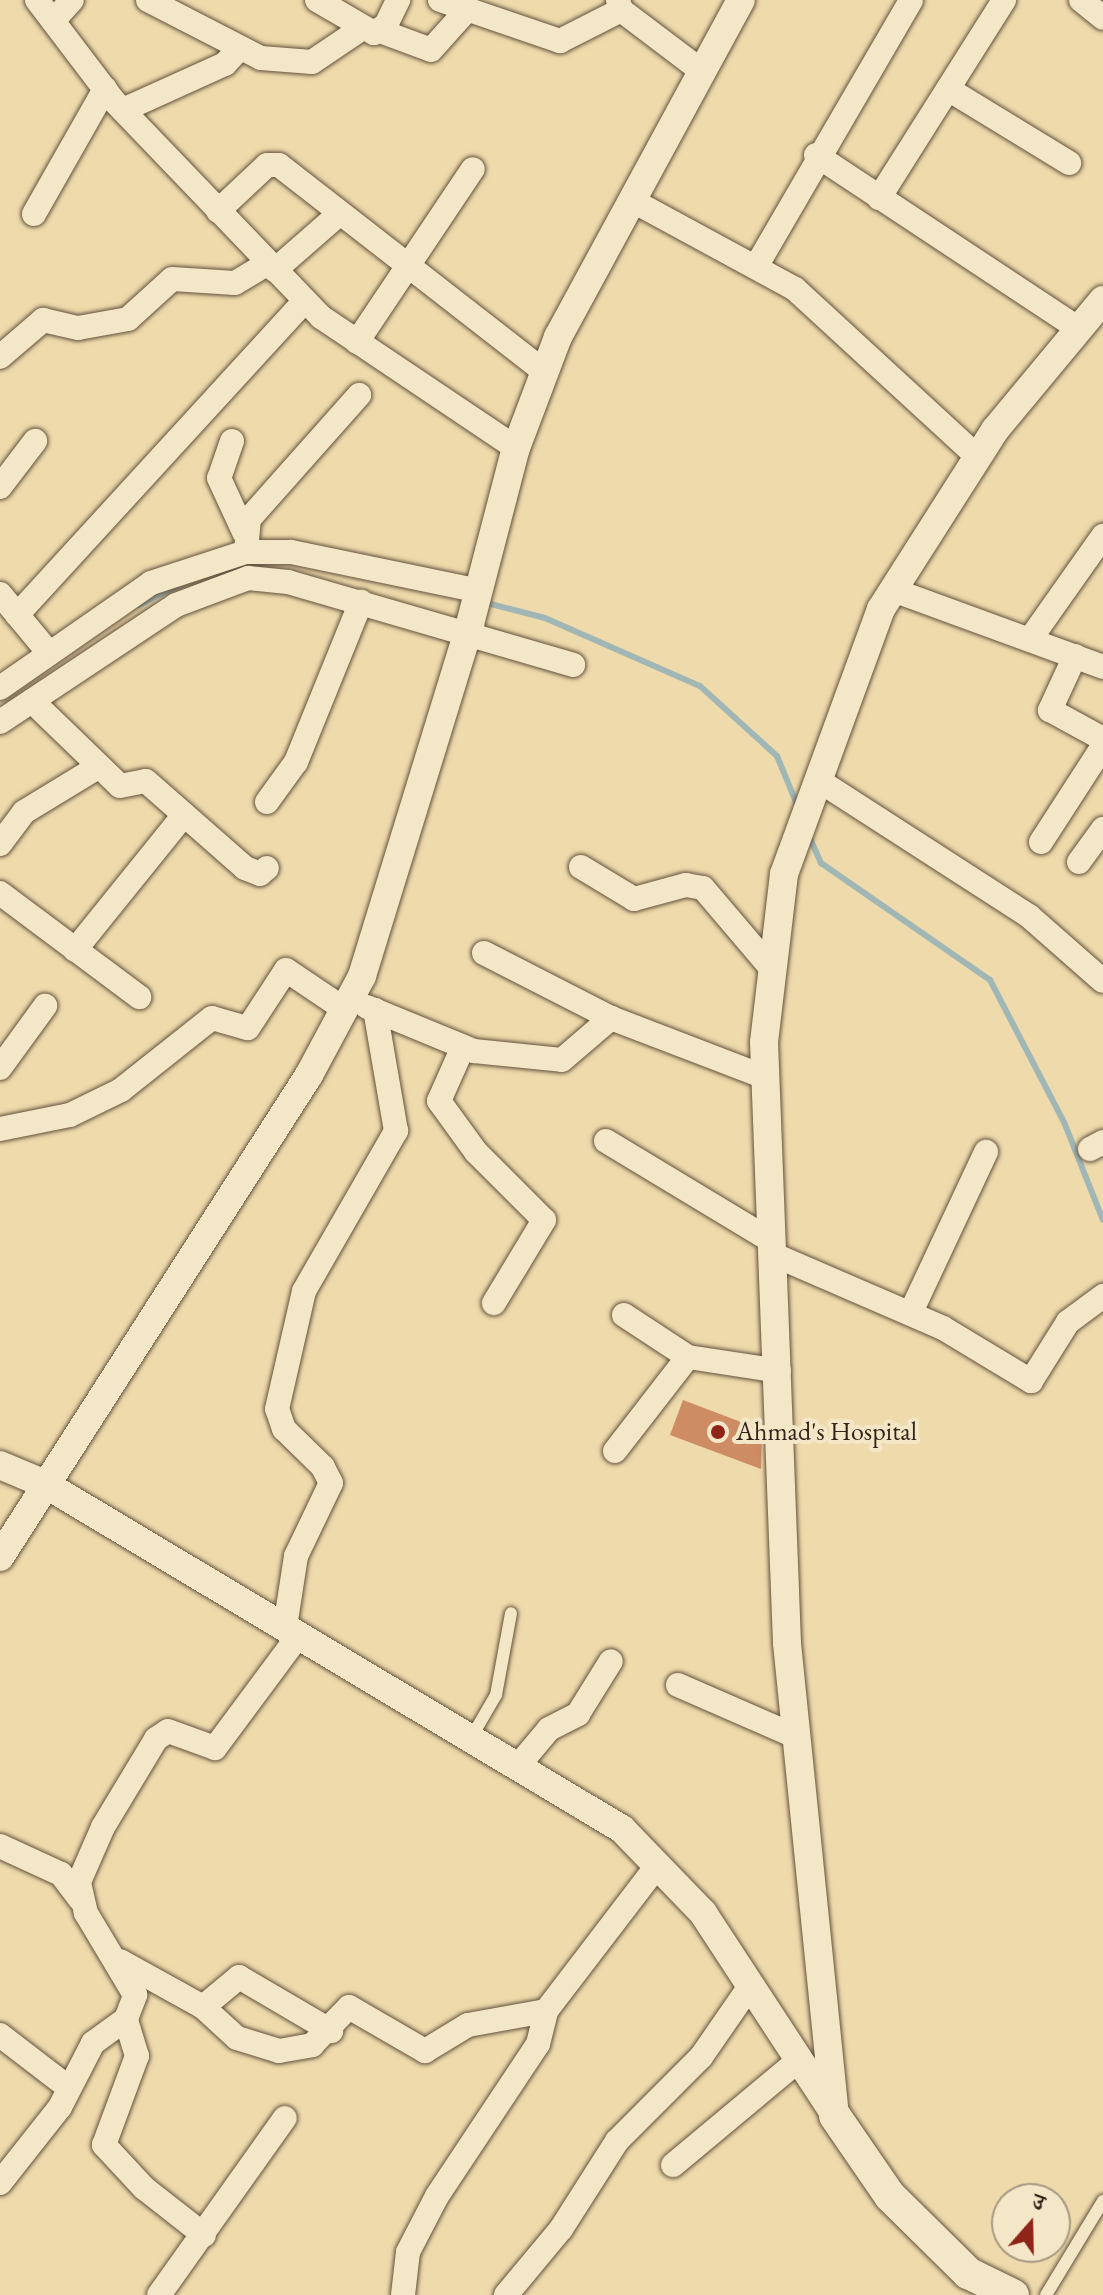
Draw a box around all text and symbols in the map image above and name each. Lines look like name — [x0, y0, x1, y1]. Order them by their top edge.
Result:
place label: Ahmad's Hospital — [736, 1416, 917, 1448]
marker: Ahmad's Hospital — [707, 1421, 729, 1443]
north arrow — [991, 2183, 1071, 2263]
text: उ — [1028, 2186, 1049, 2217]

